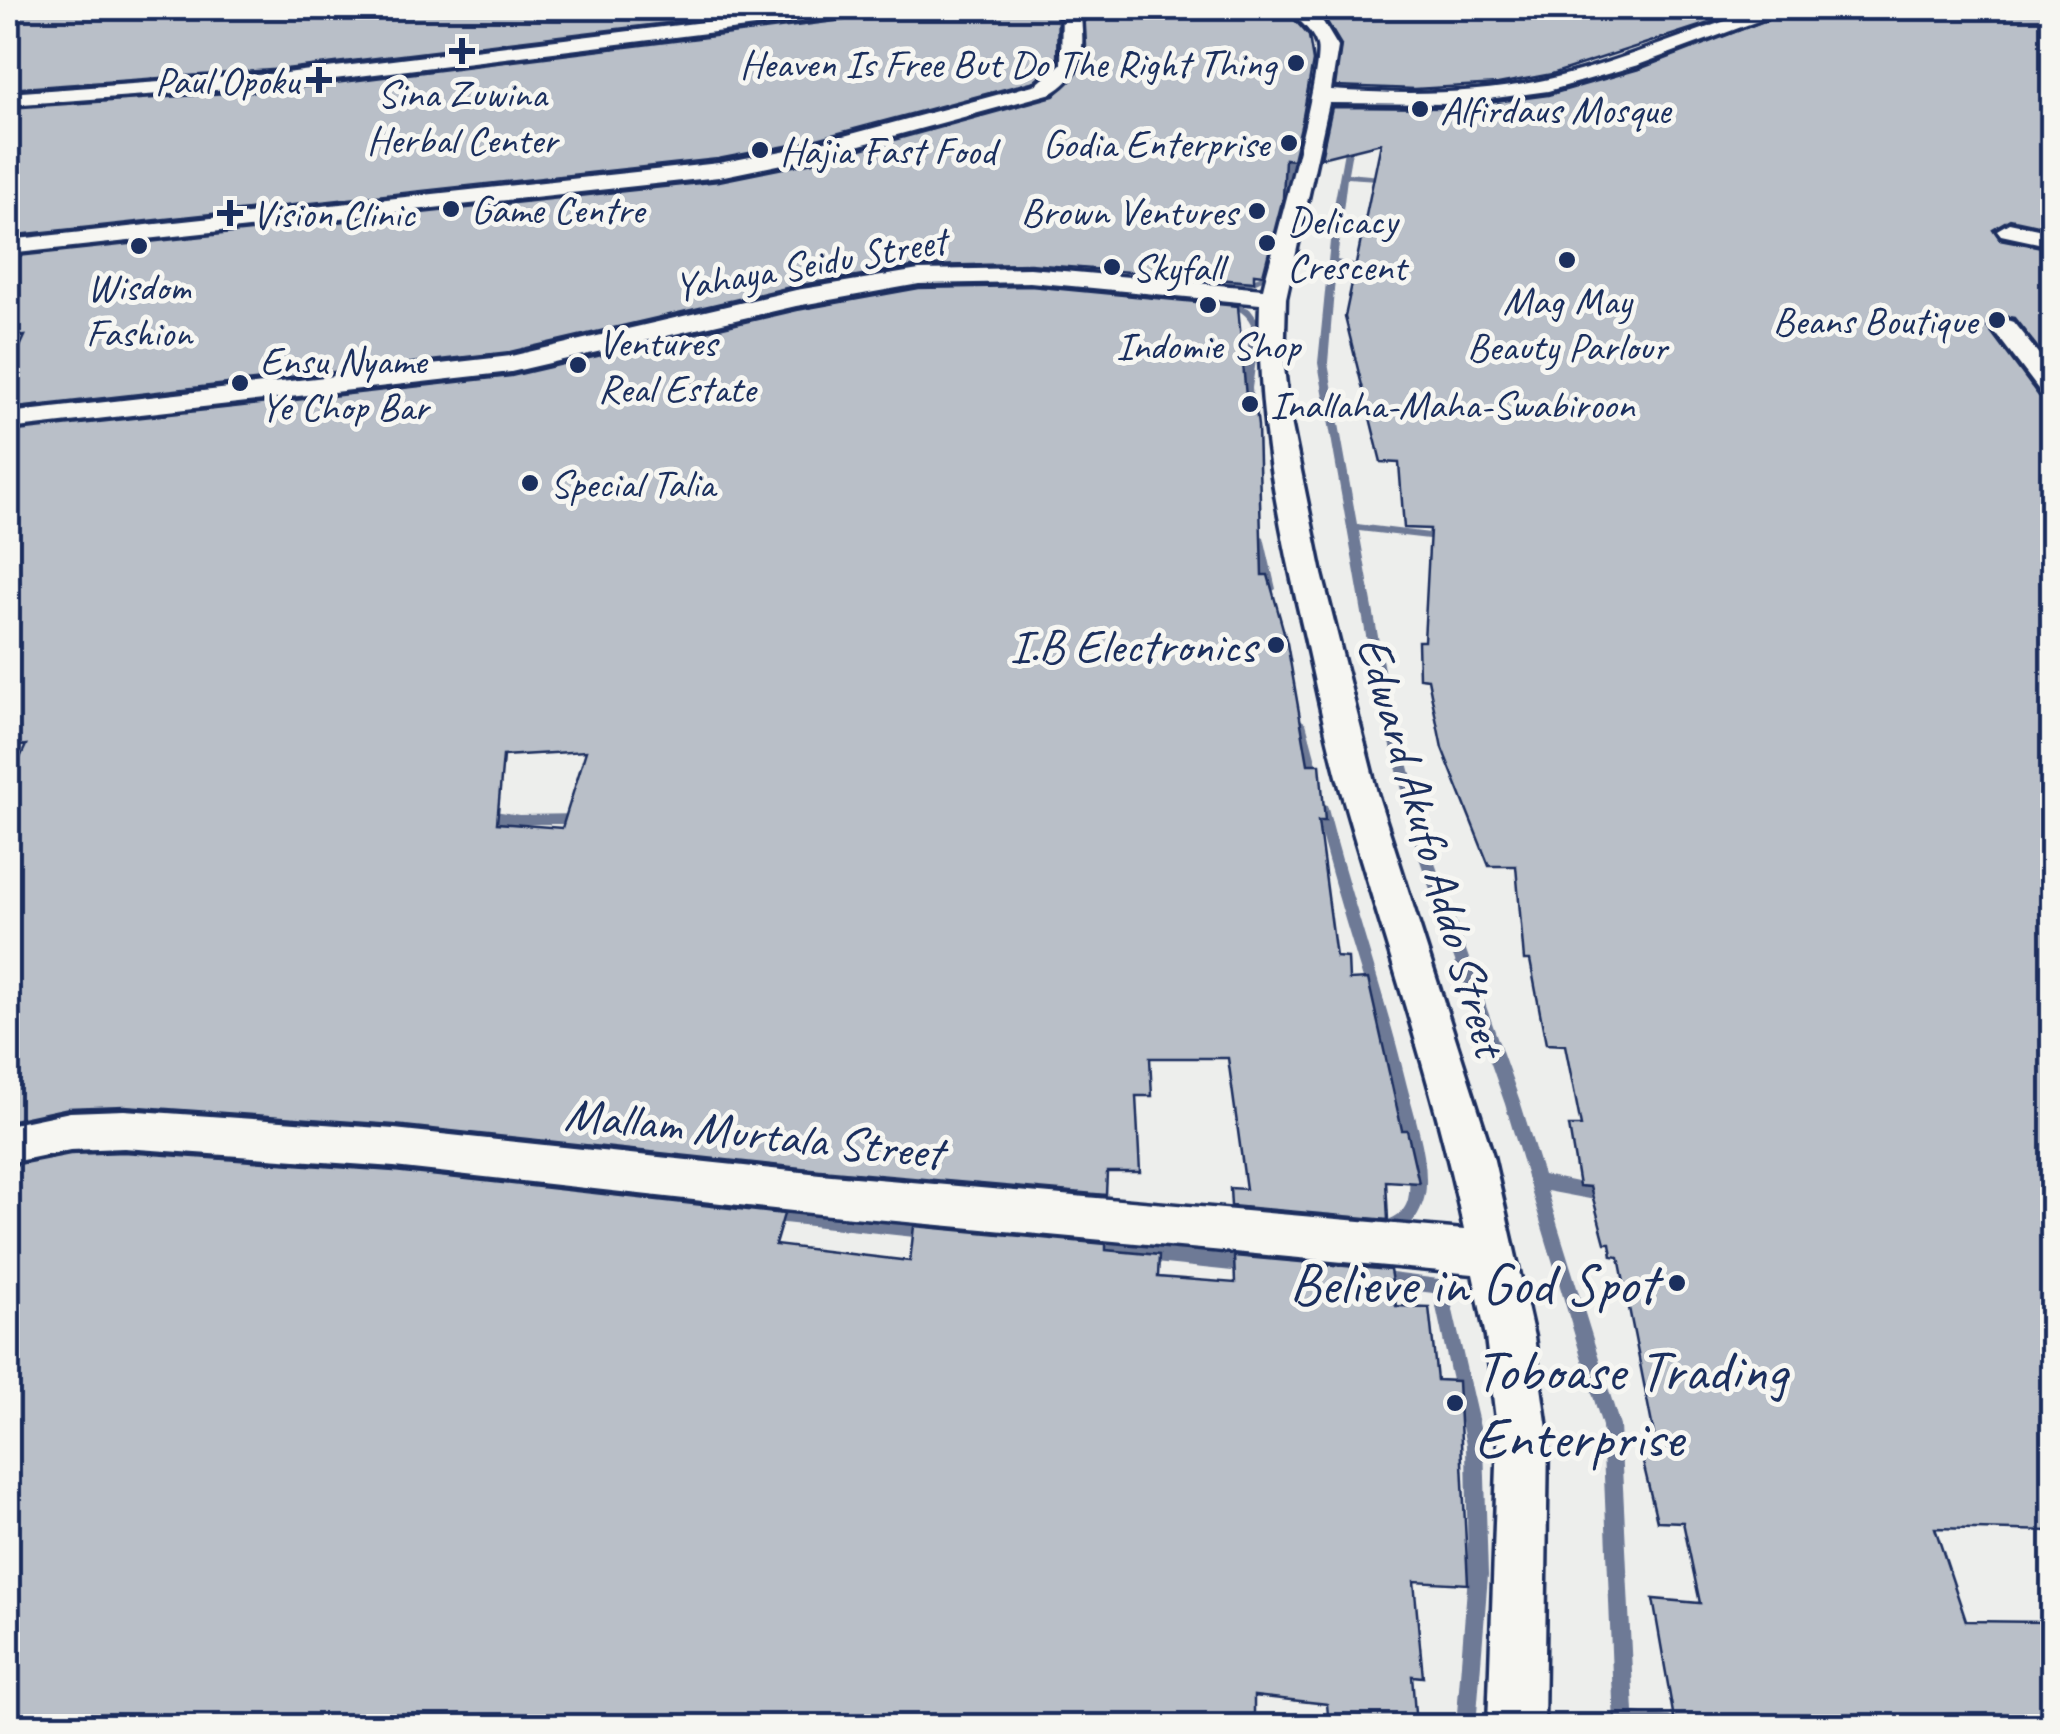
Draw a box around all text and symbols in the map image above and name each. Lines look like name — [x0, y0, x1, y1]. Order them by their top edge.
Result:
marker: Sina Zuwina Herbal Center — [449, 38, 475, 64]
place label: Heaven Is Free But Do The Right Thing — [740, 39, 1279, 89]
marker: Heaven Is Free But Do The Right Thing — [1285, 52, 1307, 74]
place label: Paul Opoku — [155, 56, 301, 106]
marker: Paul Opoku — [308, 69, 330, 91]
place label: Sina Zuwina Herbal Center — [367, 69, 561, 165]
place label: Alfirdaus Mosque — [1440, 85, 1673, 135]
marker: Alfirdaus Mosque — [1409, 98, 1431, 120]
place label: Godia Enterprise — [1043, 119, 1272, 169]
place label: Hajia Fast Food — [780, 126, 1002, 176]
marker: Godia Enterprise — [1278, 132, 1300, 154]
marker: Hajia Fast Food — [749, 139, 771, 161]
place label: Game Centre — [471, 185, 647, 235]
place label: Brown Ventures — [1021, 187, 1240, 237]
place label: Vision Clinic — [252, 189, 417, 239]
place label: Delicacy Crescent — [1287, 196, 1410, 292]
marker: Game Centre — [440, 198, 462, 220]
marker: Vision Clinic — [217, 200, 243, 226]
marker: Brown Ventures — [1246, 200, 1268, 222]
street label: Yahaya Seidu Street — [671, 215, 955, 312]
marker: Delicacy Crescent — [1256, 232, 1278, 254]
marker: Wisdom Fashion — [128, 235, 150, 257]
place label: Skyfall — [1132, 243, 1229, 293]
marker: Mag May Beauty Parlour — [1556, 249, 1578, 271]
marker: Skyfall — [1101, 256, 1123, 278]
place label: Wisdom Fashion — [86, 262, 194, 358]
place label: Mag May Beauty Parlour — [1467, 276, 1670, 372]
marker: Indomie Shop — [1197, 294, 1219, 316]
place label: Beans Boutique — [1773, 296, 1980, 346]
marker: Beans Boutique — [1986, 309, 2008, 331]
place label: Ventures Real Estate — [598, 318, 758, 414]
place label: Indomie Shop — [1116, 321, 1303, 371]
place label: Ensu Nyame Ye Chop Bar — [260, 336, 432, 432]
marker: Ventures Real Estate — [567, 354, 589, 376]
marker: Ensu Nyame Ye Chop Bar — [229, 372, 251, 394]
place label: Inallaha-Maha-Swabiroon — [1270, 380, 1635, 430]
marker: Inallaha-Maha-Swabiroon — [1239, 393, 1261, 415]
place label: Special Talia — [550, 459, 718, 509]
marker: Special Talia — [519, 472, 541, 494]
place label: I.B Electronics — [1010, 616, 1261, 676]
street label: Edward Akufo Addo Street — [1343, 630, 1522, 1067]
marker: I.B Electronics — [1265, 634, 1287, 656]
street label: Mallam Murtala Street — [562, 1083, 952, 1183]
place label: Believe in God Spot — [1290, 1247, 1665, 1320]
marker: Believe in God Spot — [1666, 1272, 1688, 1294]
place label: Toboase Trading Enterprise — [1475, 1334, 1791, 1474]
marker: Toboase Trading Enterprise — [1444, 1392, 1466, 1414]

